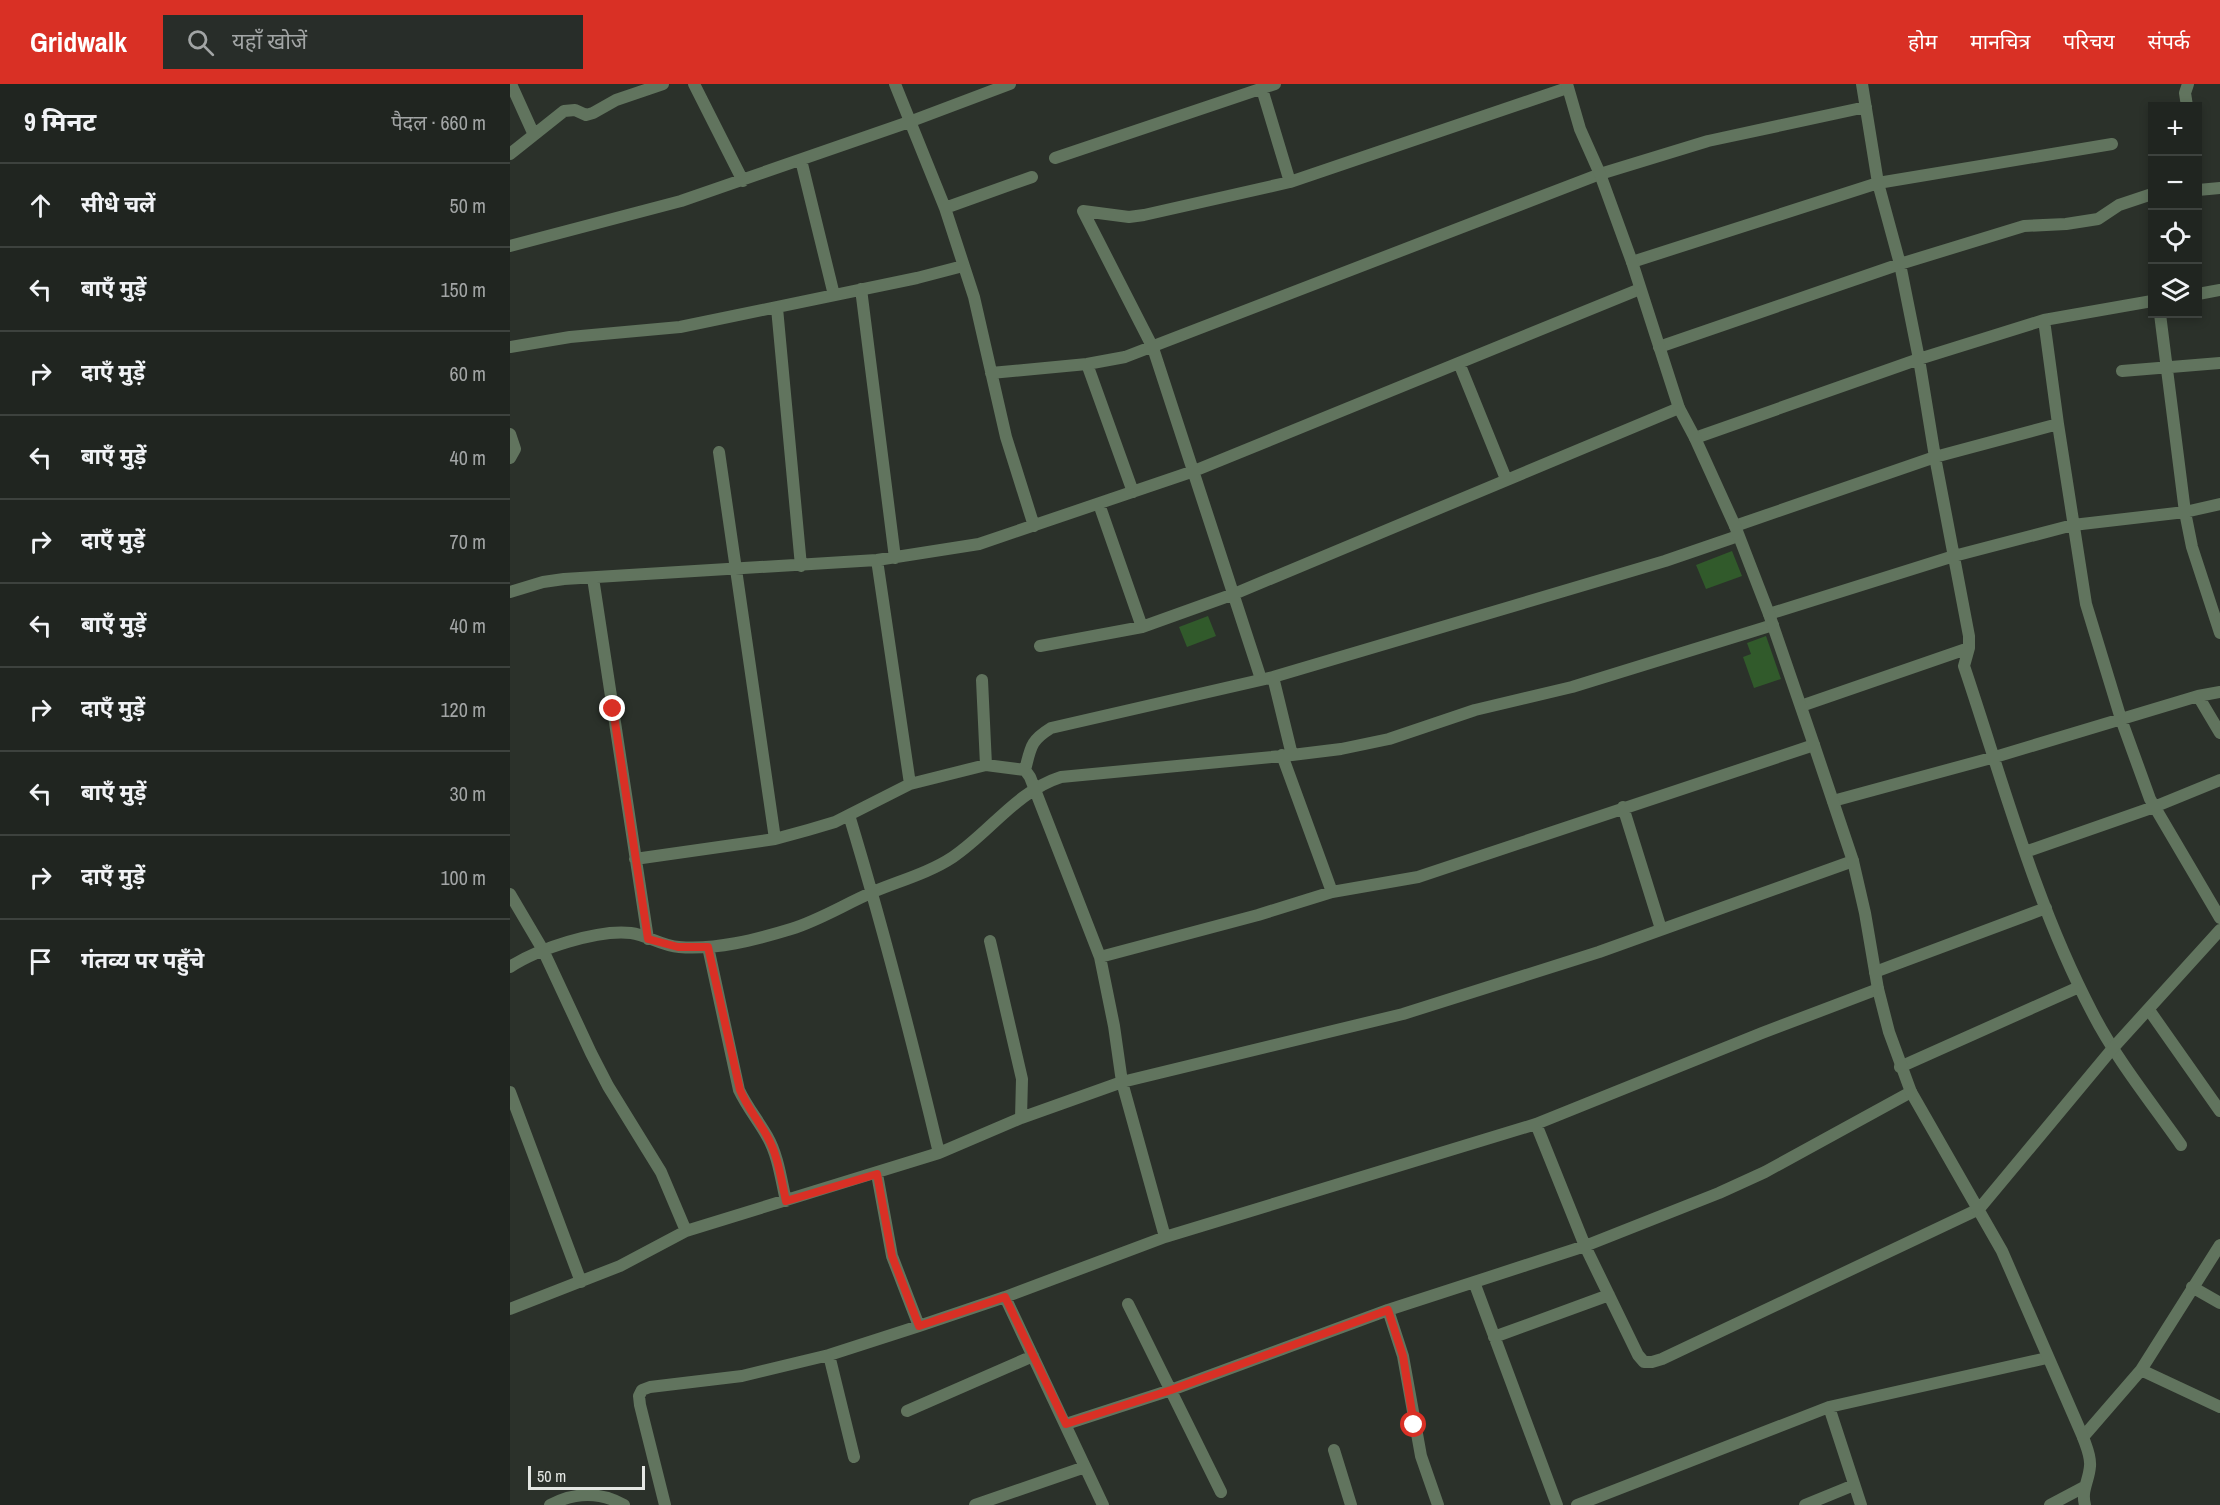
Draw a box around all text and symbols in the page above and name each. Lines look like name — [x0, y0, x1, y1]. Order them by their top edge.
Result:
search box — [163, 15, 583, 69]
text: Gridwalk — [30, 23, 127, 61]
icon: search — [184, 26, 217, 59]
text: यहाँ खोजें — [232, 26, 307, 56]
text: होम — [1908, 27, 1937, 56]
text: मानचित्र — [1970, 27, 2030, 56]
text: परिचय — [2063, 27, 2115, 56]
text: संपर्क — [2148, 27, 2190, 56]
map controls — [2148, 102, 2202, 318]
button: + — [2148, 102, 2202, 156]
text: 9 मिनट — [24, 104, 96, 139]
text: पैदल · 660 m — [391, 109, 486, 136]
button: − — [2148, 156, 2202, 210]
icon: ahead — [24, 189, 57, 222]
text: सीधे चलें — [81, 189, 155, 219]
text: 50 m — [450, 192, 486, 219]
button: locate — [2148, 210, 2202, 264]
button: layers — [2148, 264, 2202, 318]
icon: left — [24, 273, 57, 306]
text: बाएँ मुड़ें — [81, 273, 146, 303]
text: 150 m — [440, 276, 486, 303]
icon: right — [24, 357, 57, 390]
text: दाएँ मुड़ें — [81, 357, 145, 387]
text: 60 m — [450, 360, 486, 387]
icon: left — [24, 441, 57, 474]
text: बाएँ मुड़ें — [81, 441, 146, 471]
text: 40 m — [450, 444, 486, 471]
icon: right — [24, 525, 57, 558]
text: दाएँ मुड़ें — [81, 525, 145, 555]
text: 70 m — [450, 528, 486, 555]
icon: left — [24, 609, 57, 642]
text: बाएँ मुड़ें — [81, 609, 146, 639]
text: 40 m — [450, 612, 486, 639]
icon: right — [24, 693, 57, 726]
text: दाएँ मुड़ें — [81, 693, 145, 723]
route end — [599, 695, 625, 721]
text: 120 m — [440, 696, 486, 723]
icon: left — [24, 777, 57, 810]
text: बाएँ मुड़ें — [81, 777, 146, 807]
text: 30 m — [450, 780, 486, 807]
icon: right — [24, 861, 57, 894]
text: दाएँ मुड़ें — [81, 861, 145, 891]
text: 100 m — [440, 864, 486, 891]
icon: arrive — [24, 945, 57, 978]
text: गंतव्य पर पहुँचे — [81, 945, 204, 975]
route start — [1400, 1411, 1426, 1437]
scale bar — [528, 1463, 645, 1490]
text: 50 m — [537, 1465, 566, 1487]

